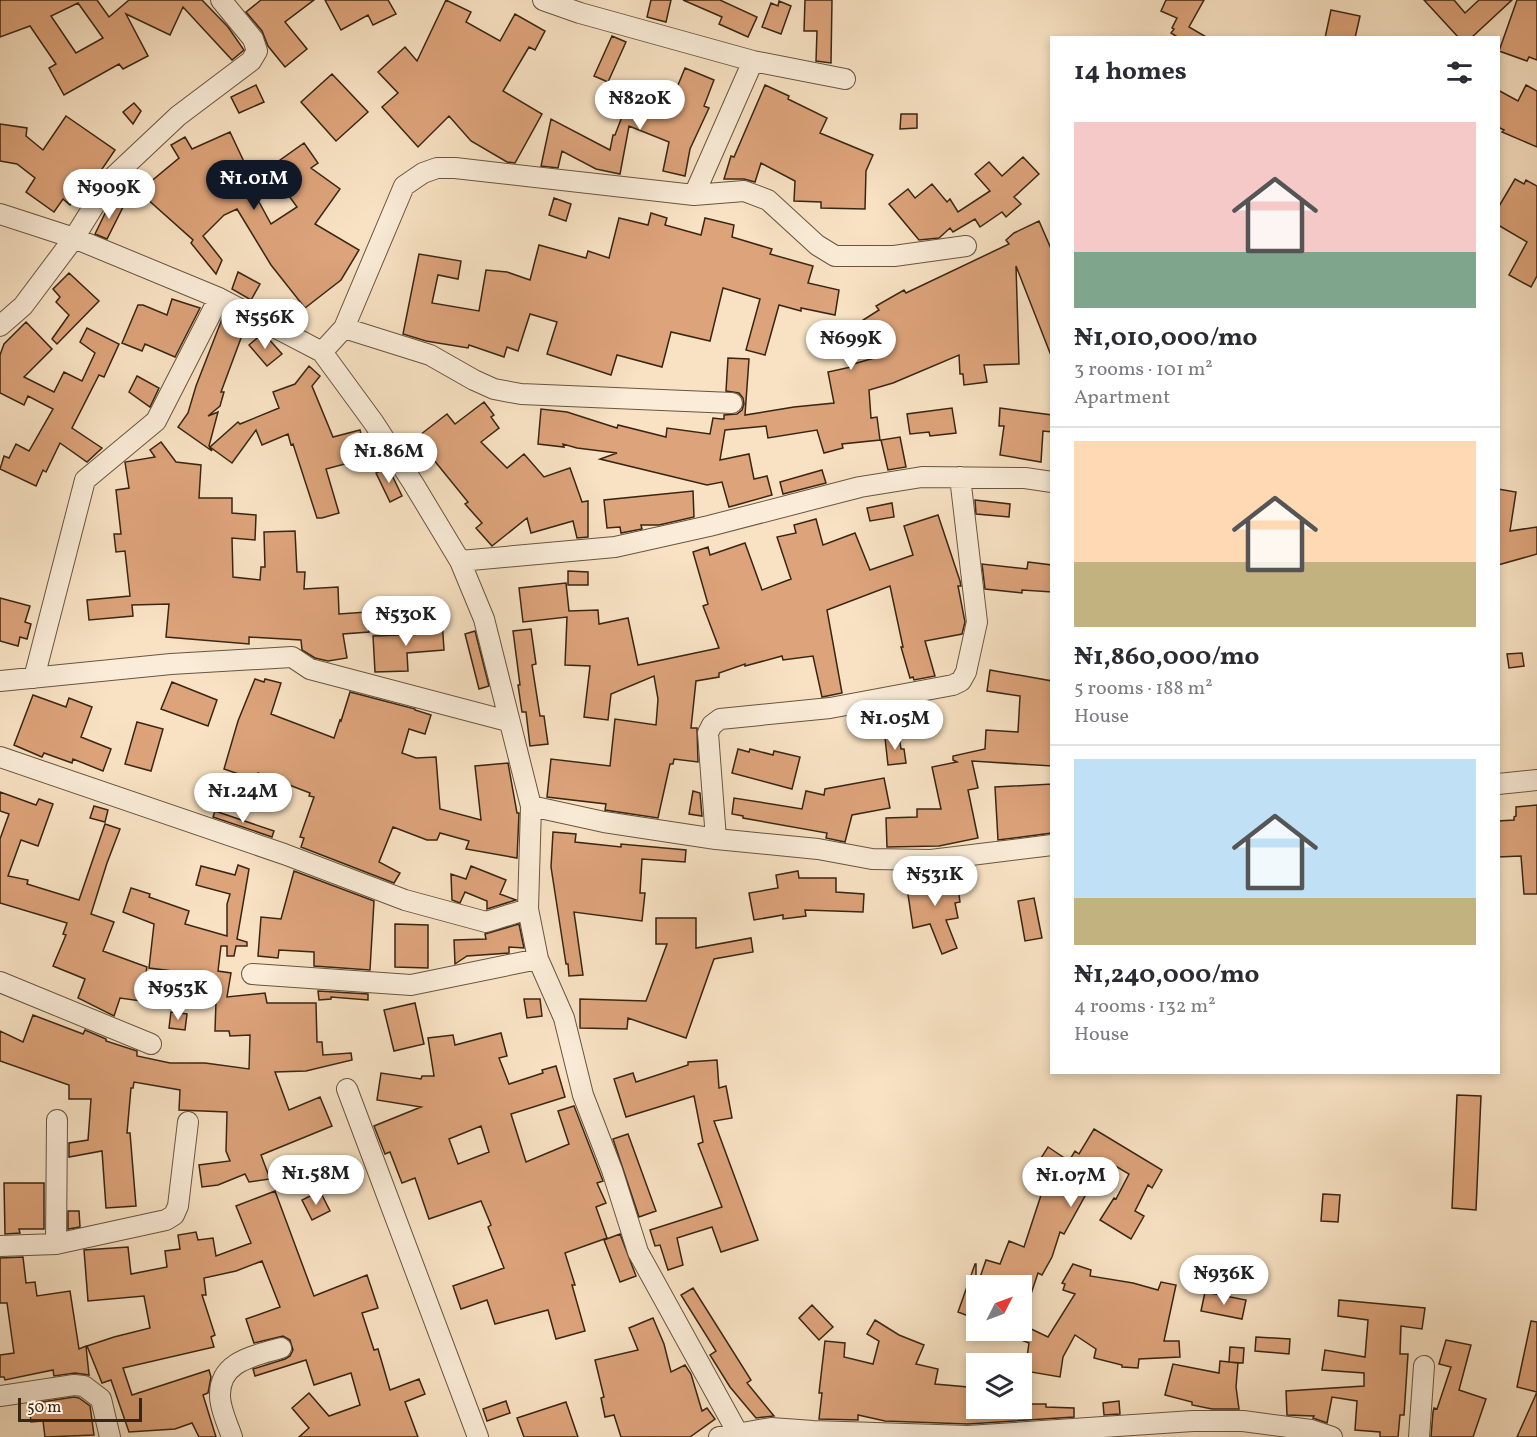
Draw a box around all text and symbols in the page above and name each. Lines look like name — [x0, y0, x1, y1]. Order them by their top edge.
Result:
text: 14 homes — [1074, 54, 1187, 90]
icon: filters — [1443, 56, 1476, 89]
pin: ₦820K — [598, 80, 682, 131]
text: ₦820K — [609, 85, 671, 113]
pin: ₦1.01M — [205, 160, 303, 211]
icon: home — [1221, 161, 1329, 269]
text: ₦1.01M — [220, 165, 288, 193]
pin: ₦909K — [67, 169, 151, 220]
text: ₦909K — [77, 174, 141, 202]
pin: ₦556K — [223, 299, 307, 350]
text: ₦556K — [235, 304, 295, 332]
pin: ₦699K — [809, 320, 893, 371]
text: ₦1,010,000/mo — [1074, 320, 1257, 356]
text: ₦699K — [820, 325, 882, 353]
text: 3 rooms · 101 m² — [1074, 356, 1213, 384]
text: Apartment — [1074, 384, 1170, 412]
pin: ₦1.86M — [340, 433, 438, 484]
text: ₦1.86M — [354, 438, 424, 466]
icon: home — [1221, 480, 1329, 588]
pin: ₦530K — [364, 596, 448, 647]
text: ₦530K — [376, 601, 436, 629]
text: ₦1,860,000/mo — [1074, 639, 1259, 675]
text: 5 rooms · 188 m² — [1074, 675, 1213, 703]
pin: ₦1.05M — [846, 700, 944, 751]
text: House — [1074, 703, 1129, 731]
text: ₦1.05M — [860, 705, 930, 733]
pin: ₦1.24M — [194, 773, 292, 824]
text: ₦1.24M — [208, 778, 278, 806]
icon: home — [1221, 798, 1329, 906]
pin: ₦531K — [893, 856, 977, 907]
text: ₦531K — [907, 861, 963, 889]
text: ₦1,240,000/mo — [1074, 957, 1259, 993]
pin: ₦953K — [136, 970, 220, 1021]
text: ₦953K — [148, 975, 208, 1003]
text: 4 rooms · 132 m² — [1074, 993, 1216, 1021]
text: House — [1074, 1021, 1129, 1049]
pin: ₦1.58M — [267, 1155, 365, 1206]
pin: ₦1.07M — [1022, 1157, 1120, 1208]
text: ₦1.58M — [282, 1160, 350, 1188]
text: ₦1.07M — [1036, 1162, 1106, 1190]
pin: ₦936K — [1182, 1255, 1266, 1306]
text: ₦936K — [1193, 1260, 1255, 1288]
north arrow — [966, 1275, 1032, 1341]
map controls — [966, 1275, 1032, 1419]
button: layers — [966, 1353, 1032, 1419]
scale bar — [18, 1395, 142, 1422]
text: 50 m — [27, 1397, 61, 1419]

